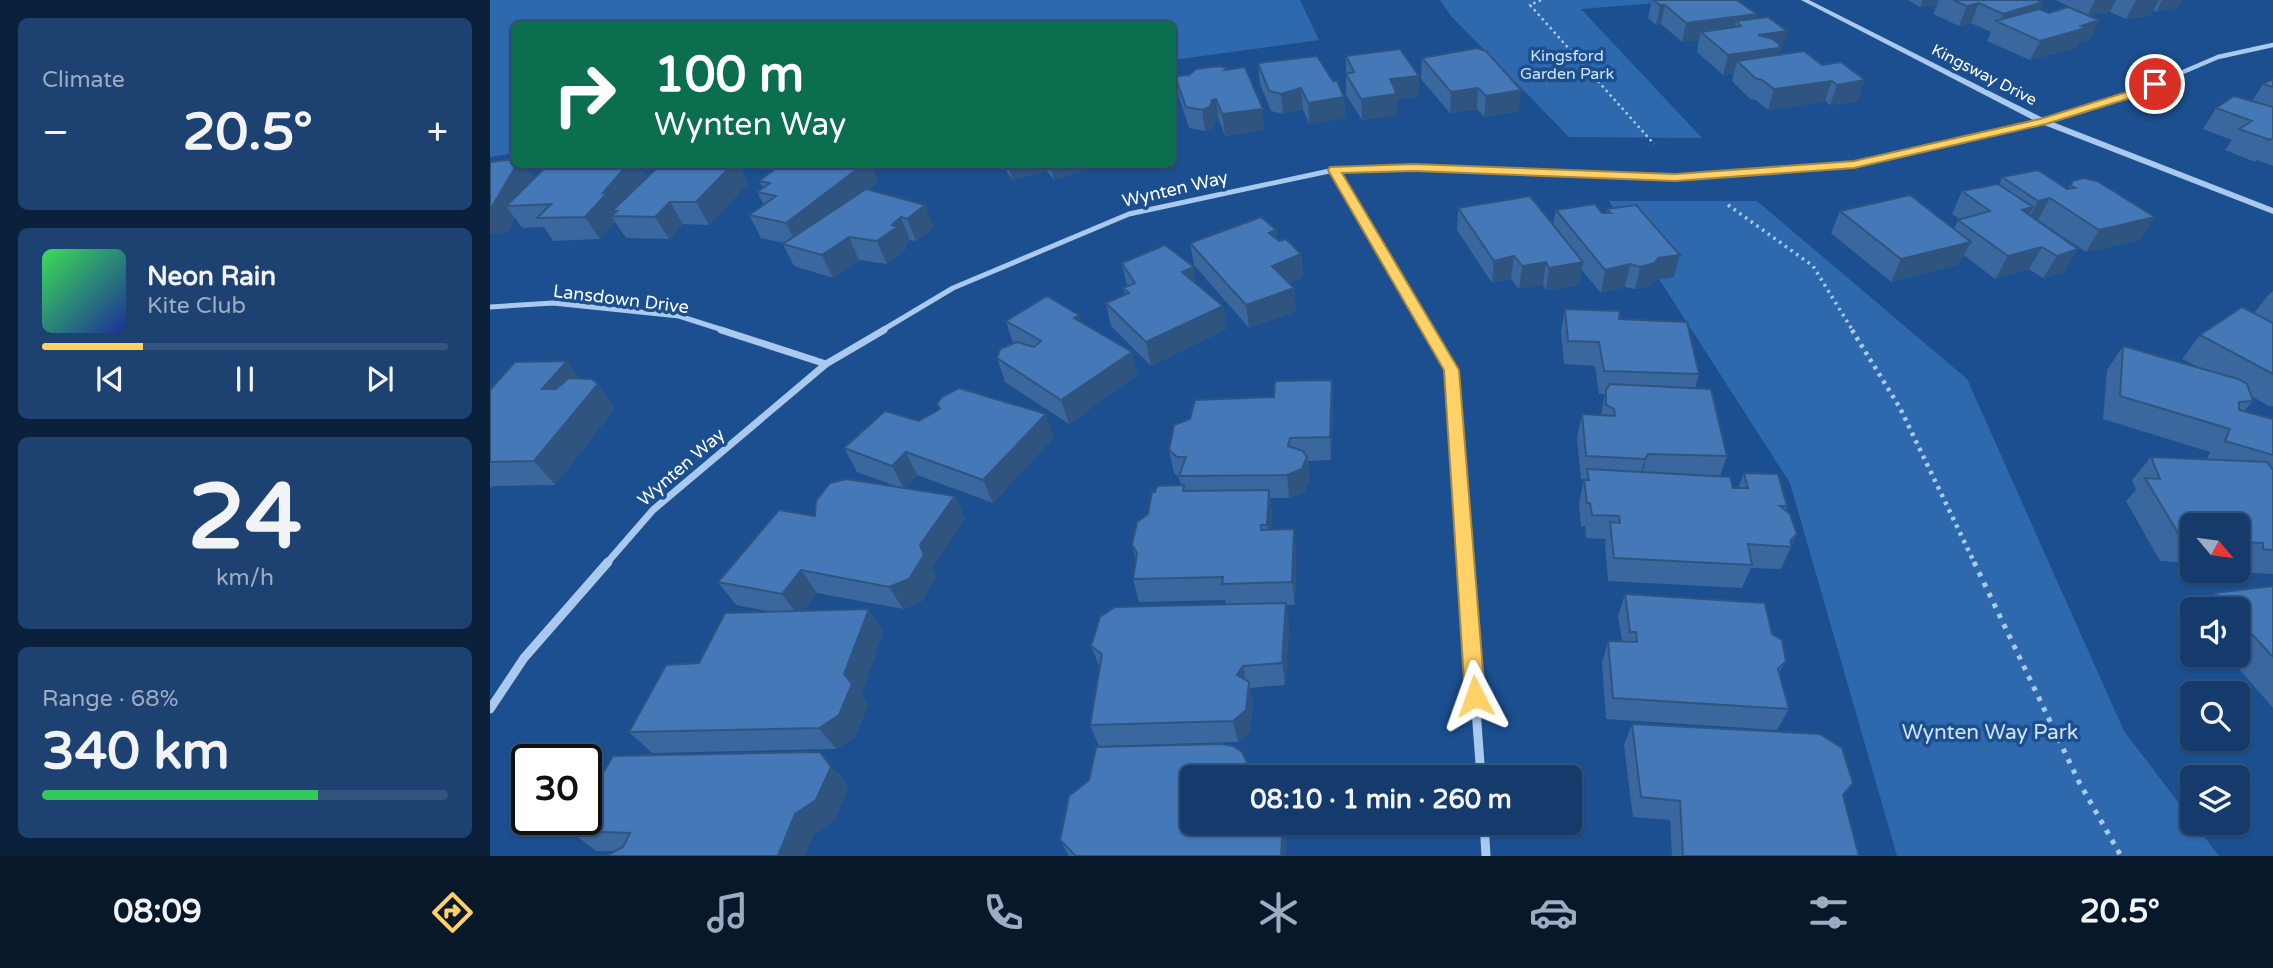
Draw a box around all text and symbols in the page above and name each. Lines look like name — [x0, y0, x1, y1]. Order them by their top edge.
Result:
street label: Kingsway Drive — [1928, 40, 2040, 110]
text: 100 m — [654, 46, 804, 105]
park label: Kingsford Garden Park — [1520, 46, 1614, 84]
icon: right — [539, 49, 630, 140]
pin — [2125, 54, 2185, 114]
icon: arrive — [2136, 65, 2174, 103]
text: Climate — [42, 66, 125, 94]
text: 20.5° — [183, 101, 313, 164]
text: Wynten Way — [654, 106, 846, 144]
text: − — [42, 110, 69, 156]
text: + — [427, 110, 448, 156]
street label: Wynten Way — [1120, 166, 1230, 212]
text: Neon Rain — [147, 261, 276, 292]
street label: Lansdown Drive — [552, 280, 690, 318]
text: Kite Club — [147, 292, 246, 320]
icon: previous — [91, 360, 129, 398]
icon: pause — [226, 360, 264, 398]
icon: next — [361, 360, 399, 398]
street label: Wynten Way — [633, 423, 729, 511]
text: 24 — [188, 463, 302, 573]
north arrow — [2180, 513, 2250, 583]
map controls — [2180, 513, 2250, 835]
text: km/h — [216, 564, 274, 592]
button: sound — [2180, 597, 2250, 667]
position arrow — [1438, 659, 1512, 733]
button: search — [2180, 681, 2250, 751]
text: Range · 68% — [42, 685, 178, 713]
text: 340 km — [42, 720, 230, 783]
park label: Wynten Way Park — [1902, 720, 2078, 745]
speed limit sign: 30 — [511, 744, 602, 835]
button: layers — [2180, 765, 2250, 835]
text: 08:10 · 1 min · 260 m — [1250, 784, 1512, 815]
icon: directions — [428, 888, 477, 937]
icon: music — [703, 888, 752, 937]
icon: phone — [979, 888, 1028, 937]
icon: climate — [1254, 888, 1303, 937]
icon: car — [1529, 888, 1578, 937]
icon: filters — [1804, 888, 1853, 937]
text: 08:09 — [113, 893, 202, 931]
text: 20.5° — [2080, 893, 2160, 931]

